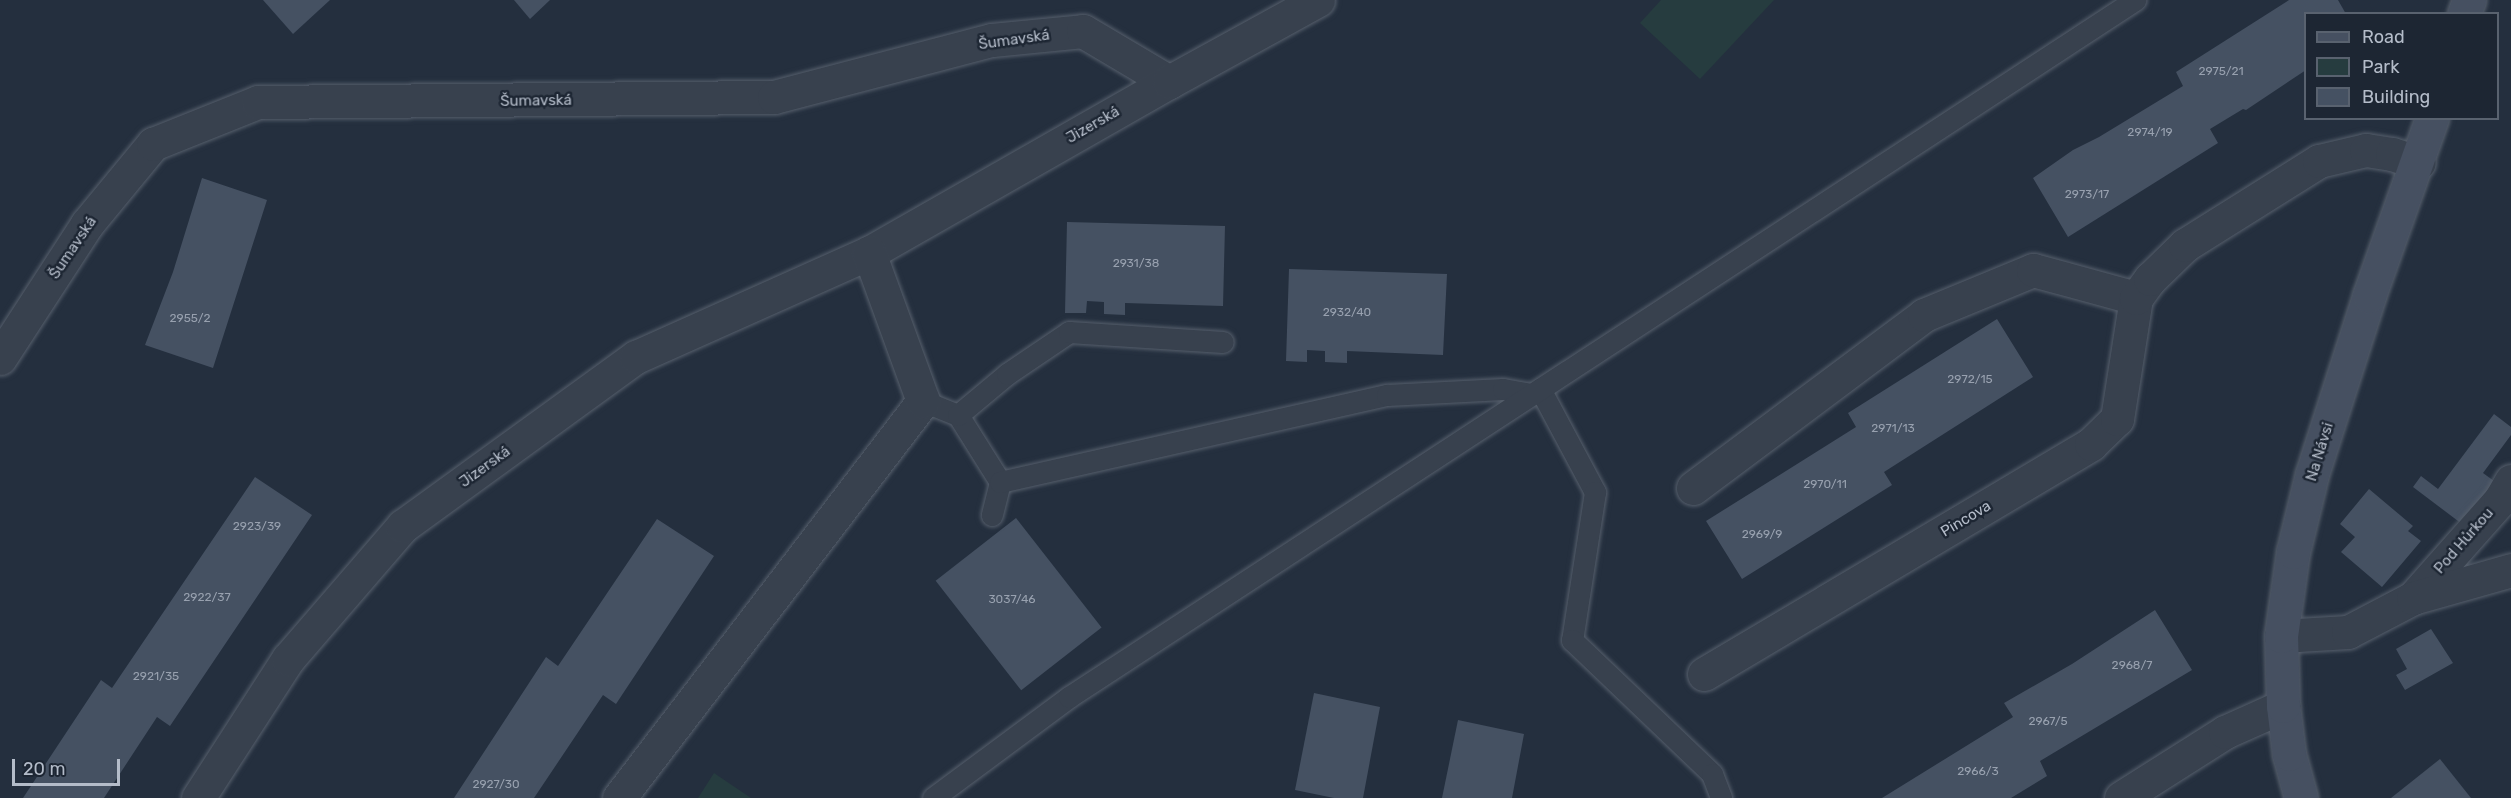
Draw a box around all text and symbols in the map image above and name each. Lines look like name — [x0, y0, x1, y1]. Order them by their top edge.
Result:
legend — [2304, 12, 2499, 120]
street label: Šumavská — [977, 26, 1051, 54]
text: Road — [2362, 26, 2405, 48]
text: Park — [2362, 56, 2399, 78]
house number: 2975/21 — [2198, 65, 2244, 79]
text: Building — [2362, 86, 2430, 108]
street label: Šumavská — [500, 91, 572, 111]
street label: Jizerská — [1063, 103, 1123, 147]
house number: 2974/19 — [2127, 126, 2173, 140]
house number: 2973/17 — [2065, 188, 2109, 202]
street label: Šumavská — [46, 213, 100, 283]
house number: 2931/38 — [1113, 257, 1159, 271]
house number: 2932/40 — [1323, 306, 1371, 320]
house number: 2955/2 — [169, 312, 211, 326]
house number: 2972/15 — [1947, 373, 1993, 387]
street label: Na Návsi — [2303, 421, 2337, 483]
house number: 2971/13 — [1871, 422, 1915, 436]
street label: Jizerská — [456, 443, 514, 491]
house number: 2970/11 — [1803, 478, 1847, 492]
street label: Pincova — [1938, 497, 1994, 541]
street label: Pod Hůrkou — [2431, 504, 2497, 578]
house number: 2923/39 — [233, 520, 281, 534]
house number: 2969/9 — [1742, 528, 1782, 542]
house number: 2922/37 — [183, 591, 231, 605]
house number: 3037/46 — [988, 593, 1036, 607]
house number: 2968/7 — [2112, 659, 2152, 673]
house number: 2921/35 — [133, 670, 179, 684]
house number: 2967/5 — [2028, 715, 2068, 729]
scale bar — [15, 747, 123, 785]
text: 20 m — [23, 758, 65, 780]
house number: 2966/3 — [1957, 765, 1999, 779]
house number: 2927/30 — [472, 778, 520, 792]

